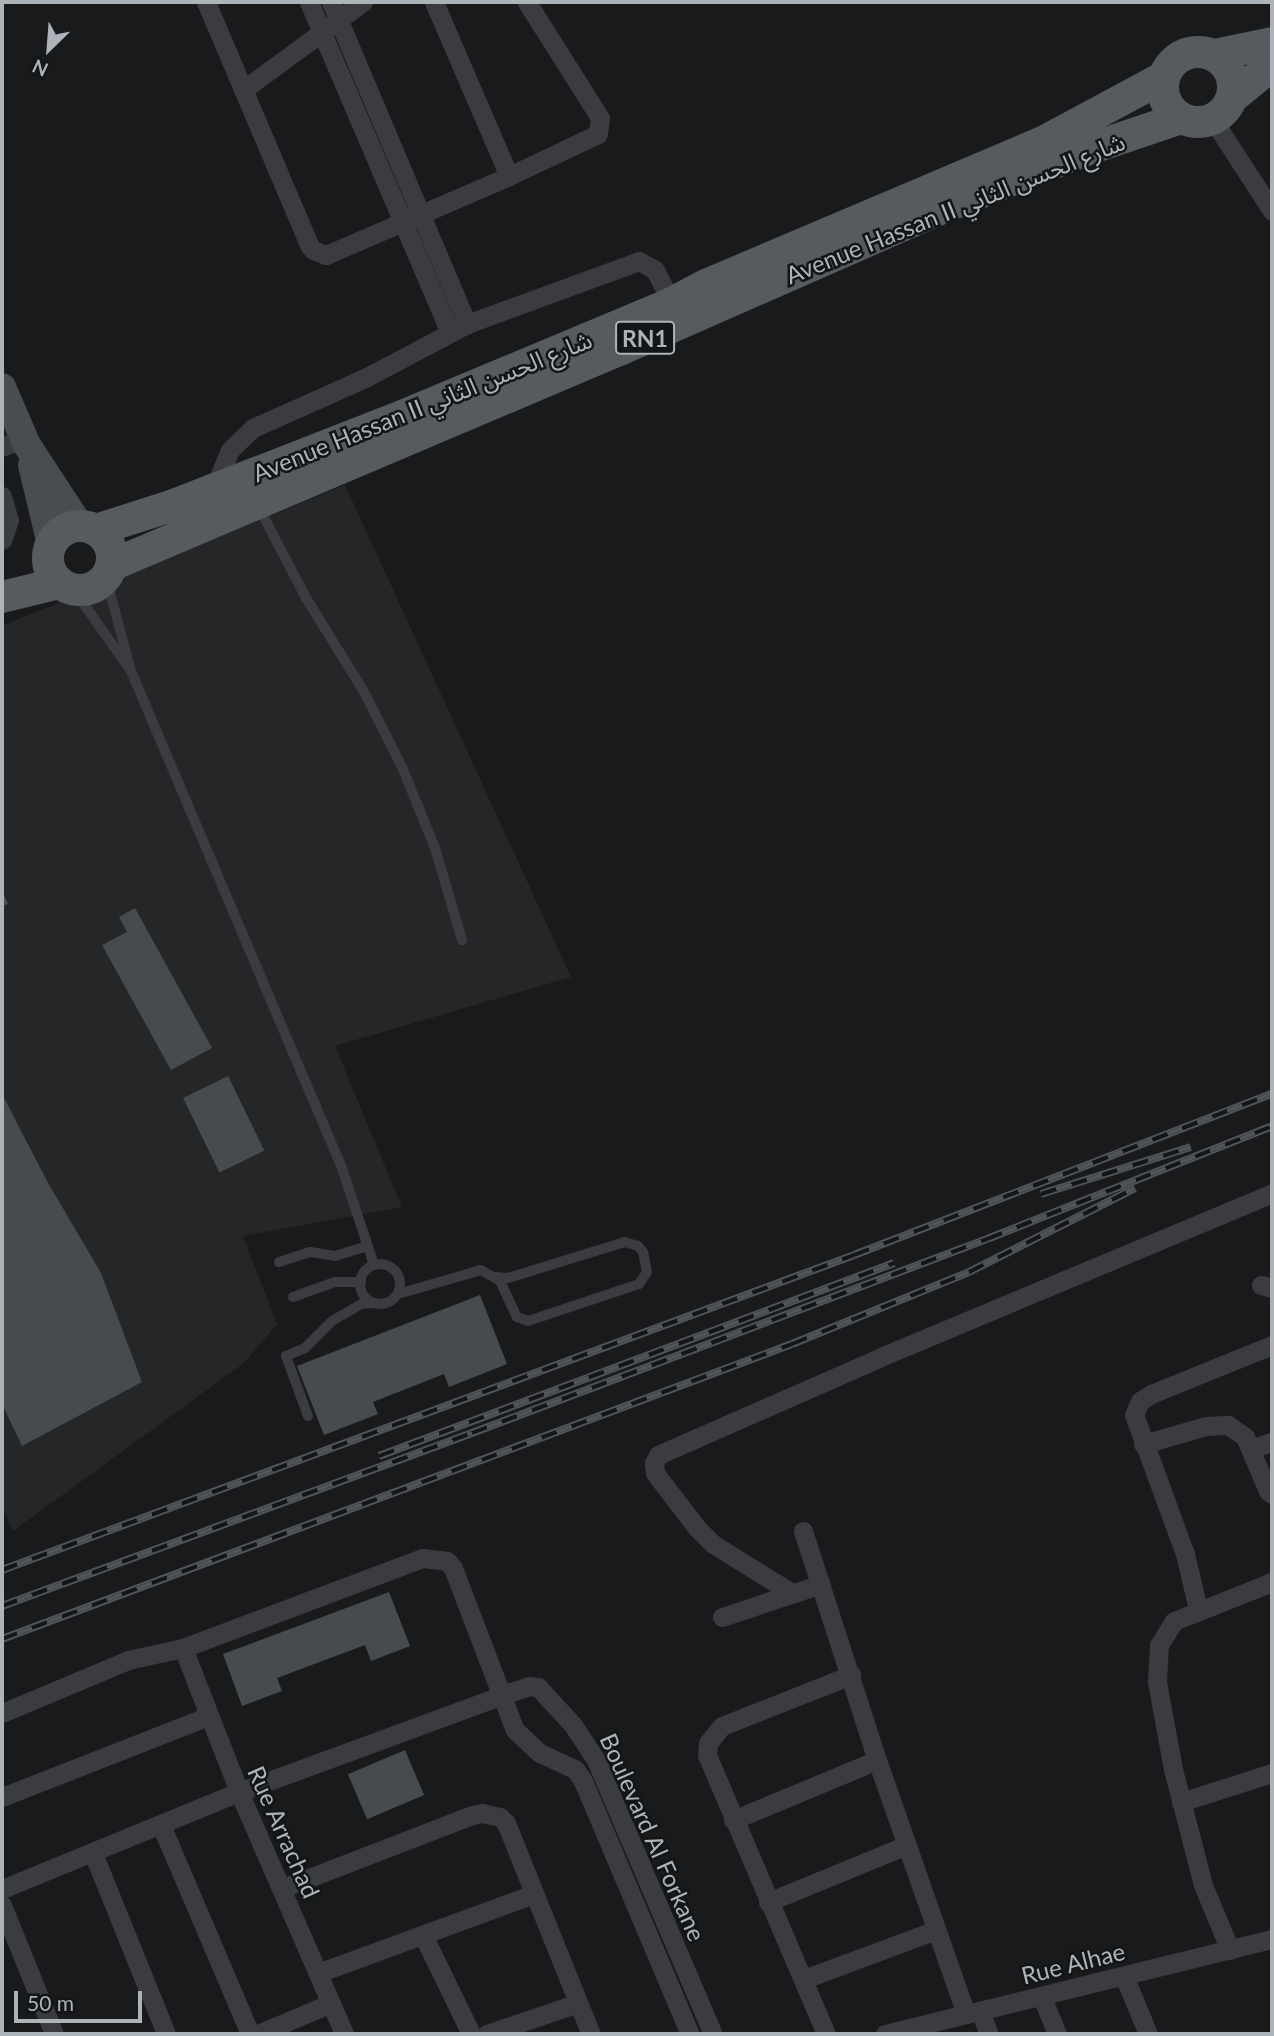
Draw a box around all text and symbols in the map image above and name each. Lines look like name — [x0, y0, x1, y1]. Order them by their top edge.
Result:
north arrow — [14, 14, 84, 84]
text: N — [28, 55, 51, 82]
street label: Avenue Hassan II شارع الحسن الثاني — [781, 127, 1129, 289]
road number: RN1 — [614, 318, 676, 358]
street label: Avenue Hassan II شارع الحسن الثاني — [248, 325, 596, 487]
street label: Boulevard Al Forkane — [594, 1728, 712, 1946]
street label: Rue Arrachad — [242, 1761, 326, 1903]
street label: Rue Alhae — [1018, 1936, 1128, 1990]
scale bar — [18, 1976, 145, 2020]
text: 50 m — [27, 1990, 74, 2015]

